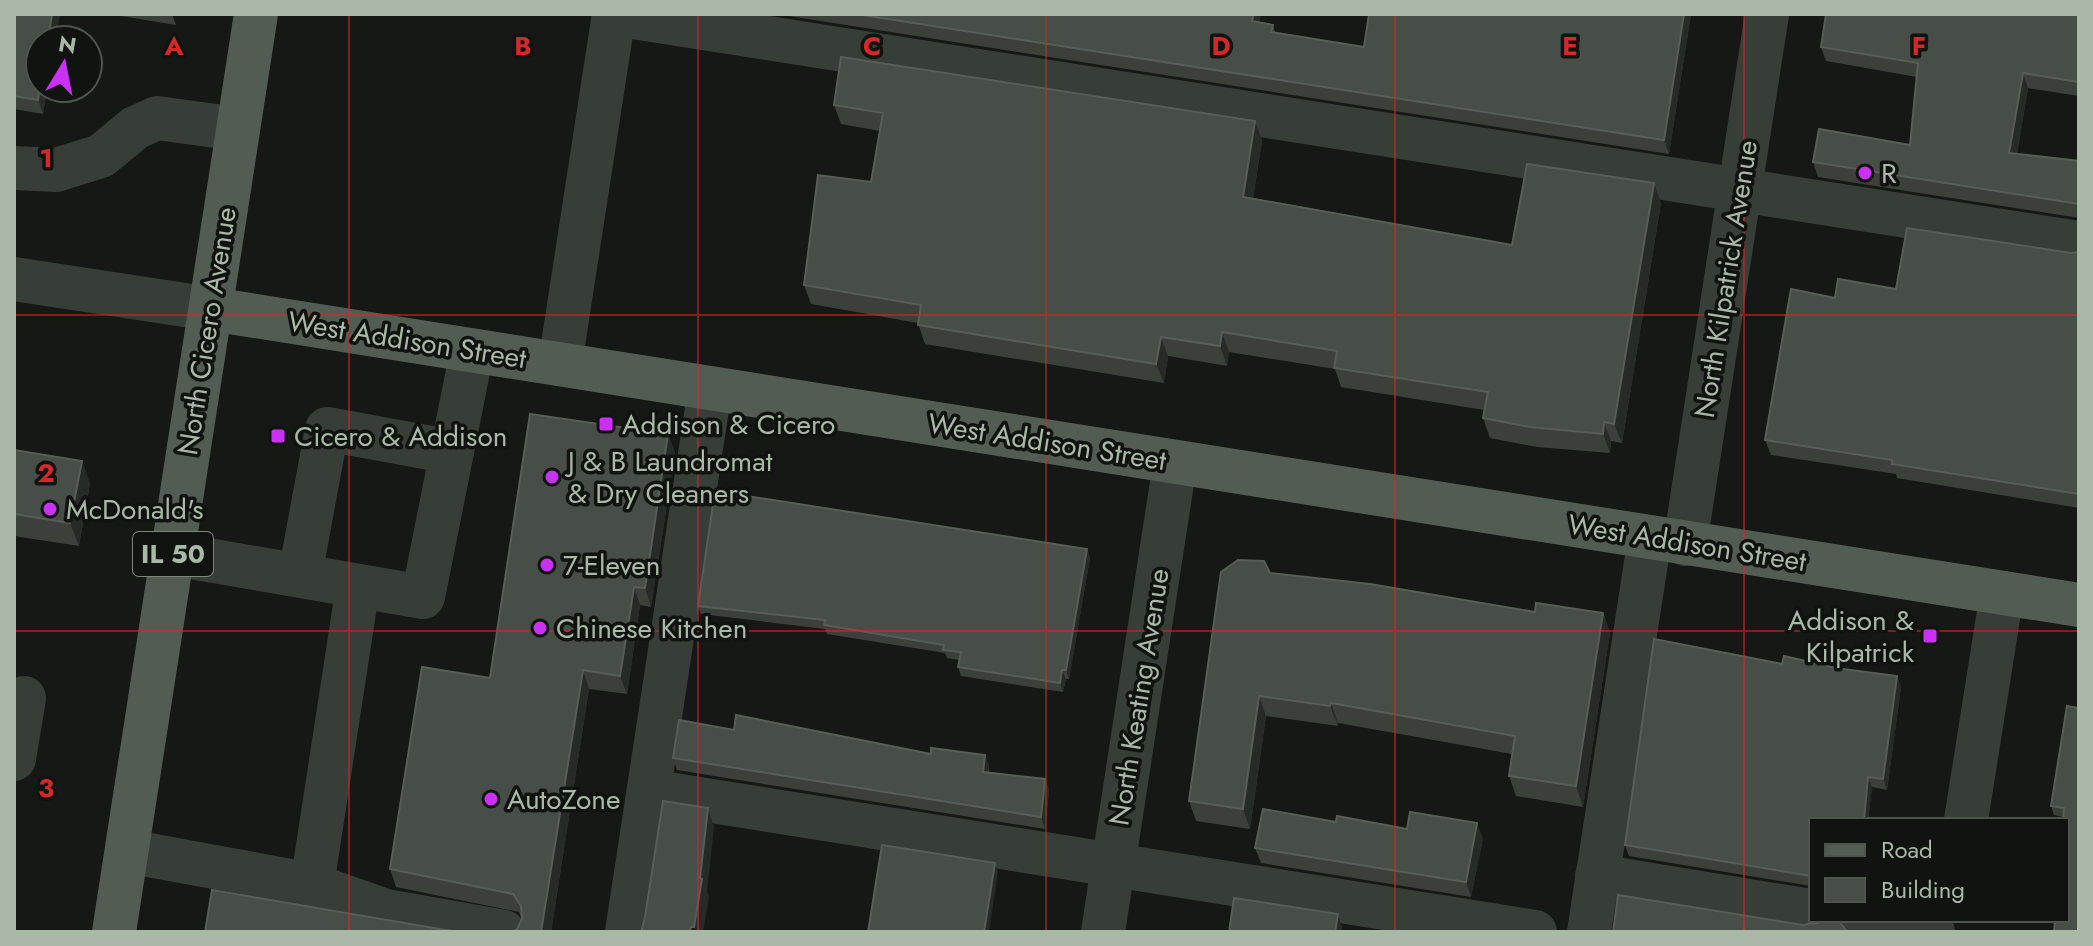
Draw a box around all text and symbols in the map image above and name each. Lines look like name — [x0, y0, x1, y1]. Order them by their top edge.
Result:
north arrow — [24, 24, 104, 104]
text: N — [56, 27, 79, 62]
text: A — [163, 27, 184, 65]
text: B — [514, 27, 532, 65]
text: C — [863, 27, 881, 65]
text: D — [1211, 27, 1231, 65]
text: E — [1562, 27, 1578, 65]
text: F — [1912, 27, 1926, 65]
street label: North Kilpatrick Avenue — [1684, 137, 1768, 421]
text: 1 — [39, 139, 53, 177]
place label: R — [1881, 153, 1897, 194]
marker: R — [1856, 164, 1874, 182]
street label: North Cicero Avenue — [167, 204, 247, 458]
street label: West Addison Street — [285, 301, 529, 379]
street label: West Addison Street — [925, 403, 1169, 481]
place label: Addison & Cicero — [622, 404, 835, 445]
marker: Addison & Cicero — [597, 415, 615, 433]
place label: Cicero & Addison — [294, 416, 507, 457]
marker: Cicero & Addison — [269, 427, 287, 445]
place label: J & B Laundromat & Dry Cleaners — [564, 441, 773, 514]
text: 2 — [37, 454, 55, 492]
marker: J & B Laundromat & Dry Cleaners — [543, 468, 561, 486]
place label: McDonald's — [66, 489, 203, 530]
marker: McDonald's — [41, 500, 59, 518]
street label: West Addison Street — [1565, 504, 1809, 582]
road number: IL 50 — [133, 532, 213, 576]
place label: 7-Eleven — [563, 545, 660, 586]
marker: 7-Eleven — [538, 556, 556, 574]
street label: North Keating Avenue — [1098, 566, 1180, 828]
place label: Addison & Kilpatrick — [1788, 600, 1915, 673]
place label: Chinese Kitchen — [556, 608, 747, 649]
marker: Chinese Kitchen — [531, 619, 549, 637]
marker: Addison & Kilpatrick — [1921, 627, 1939, 645]
text: 3 — [38, 769, 54, 807]
place label: AutoZone — [507, 779, 620, 820]
marker: AutoZone — [482, 790, 500, 808]
legend — [1809, 818, 2069, 922]
text: Road — [1881, 832, 1933, 867]
text: Building — [1881, 872, 1965, 907]

